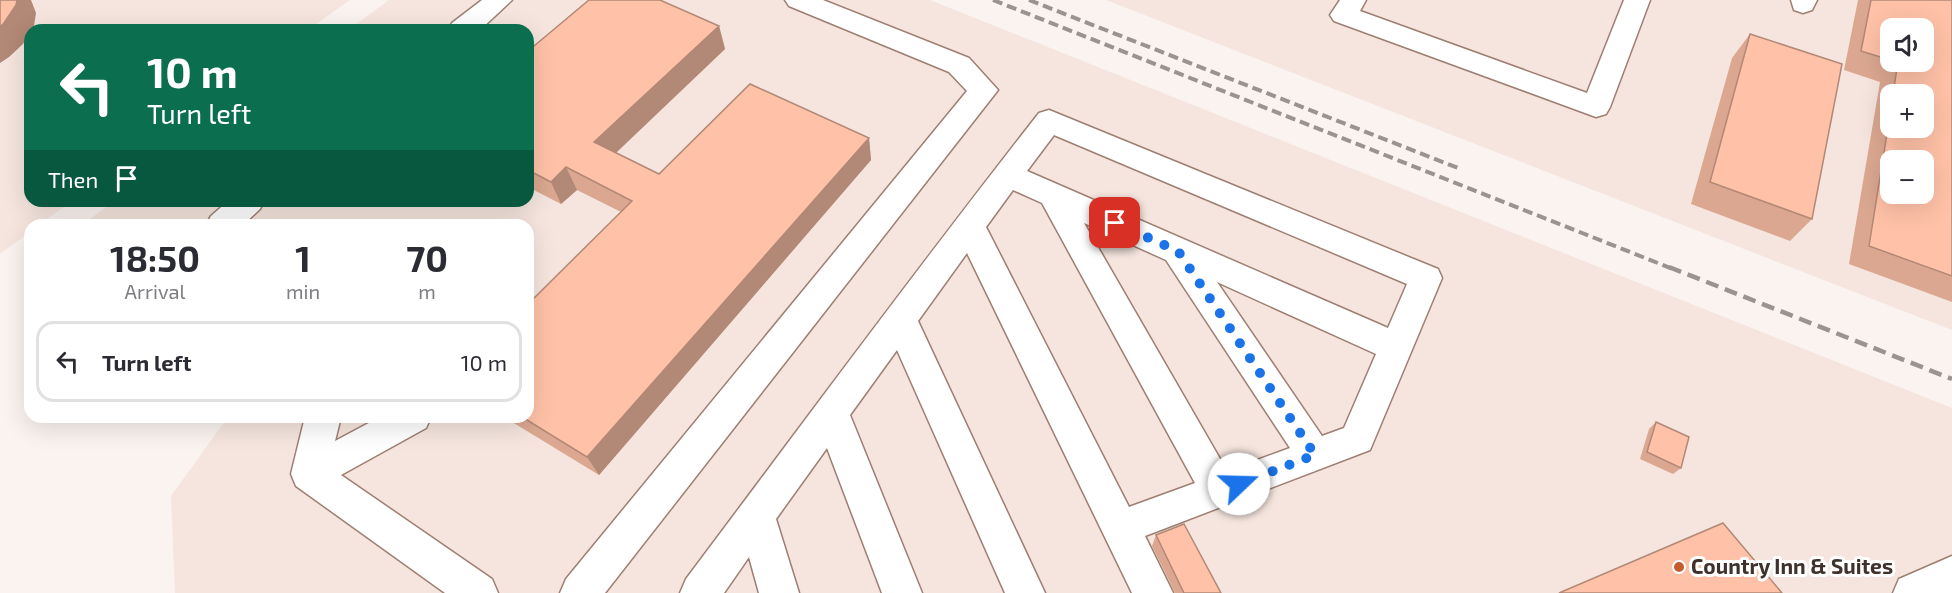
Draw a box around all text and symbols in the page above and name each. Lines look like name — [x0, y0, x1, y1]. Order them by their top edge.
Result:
map controls — [1880, 18, 1934, 204]
button: sound — [1880, 18, 1934, 72]
text: 10 m — [147, 46, 238, 96]
icon: left — [48, 48, 126, 126]
button: + — [1880, 84, 1934, 138]
text: Turn left — [147, 97, 251, 129]
button: − — [1880, 150, 1934, 204]
icon: arrive — [110, 162, 143, 195]
text: Then — [48, 166, 98, 192]
pin — [1089, 197, 1140, 248]
icon: arrive — [1098, 206, 1131, 239]
text: 18:50 — [110, 236, 200, 279]
text: 1 — [295, 236, 311, 279]
text: 70 — [406, 236, 448, 279]
text: Arrival — [125, 279, 185, 303]
text: min — [286, 279, 320, 303]
text: m — [418, 279, 436, 303]
icon: left — [51, 345, 84, 378]
text: Turn left — [102, 349, 191, 375]
text: 10 m — [461, 349, 507, 375]
position arrow — [1207, 452, 1271, 516]
place label: Country Inn & Suites — [1691, 553, 1893, 579]
marker: Country Inn & Suites — [1672, 560, 1686, 574]

